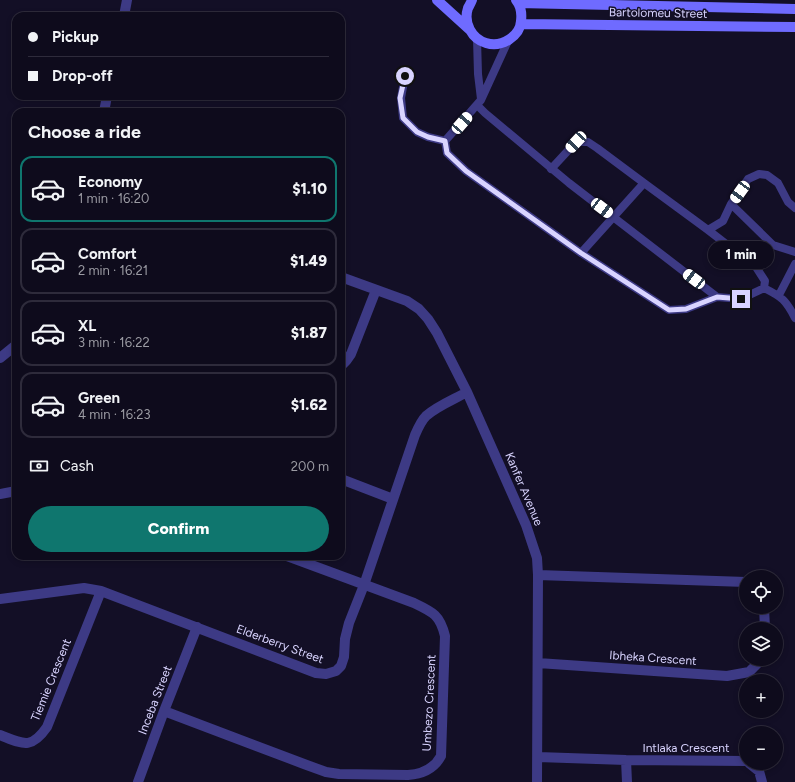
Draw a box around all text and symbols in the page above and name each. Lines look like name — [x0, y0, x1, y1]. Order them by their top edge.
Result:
street label: Bartolomeu Street — [609, 5, 708, 21]
text: Pickup — [52, 28, 99, 46]
text: Drop-off — [52, 67, 113, 85]
route start — [396, 67, 414, 85]
car — [450, 110, 474, 136]
text: Choose a ride — [28, 121, 141, 143]
car — [563, 129, 589, 155]
icon: car — [30, 171, 66, 207]
text: Economy — [78, 173, 143, 191]
car — [728, 179, 752, 205]
text: $1.10 — [292, 180, 327, 198]
text: 1 min · 16:20 — [78, 191, 149, 206]
car — [589, 196, 615, 220]
callout: 1 min — [708, 241, 774, 269]
icon: car — [30, 243, 66, 279]
text: Comfort — [78, 245, 137, 263]
text: 1 min — [725, 247, 757, 262]
text: $1.49 — [290, 252, 327, 270]
text: 2 min · 16:21 — [78, 263, 148, 278]
car — [681, 267, 707, 291]
route end — [732, 290, 750, 308]
icon: car — [30, 315, 66, 351]
text: XL — [78, 317, 96, 335]
text: $1.87 — [291, 324, 327, 342]
text: 3 min · 16:22 — [78, 335, 150, 350]
icon: car — [30, 387, 66, 423]
text: Green — [78, 389, 120, 407]
text: $1.62 — [291, 396, 327, 414]
text: 4 min · 16:23 — [78, 407, 151, 422]
street label: Kanfer Avenue — [502, 450, 546, 528]
icon: cash — [28, 455, 50, 477]
text: Cash — [60, 457, 94, 475]
text: 200 m — [291, 459, 329, 474]
button: Confirm — [28, 506, 329, 552]
map controls — [739, 570, 783, 770]
button: locate — [739, 570, 783, 614]
street label: Elderberry Street — [234, 622, 326, 666]
button: layers — [739, 622, 783, 666]
street label: Tiemie Crescent — [28, 636, 74, 723]
street label: Ibheka Crescent — [609, 648, 698, 668]
street label: Umbezo Crescent — [419, 654, 439, 752]
street label: Inceba Street — [135, 663, 175, 736]
button: + — [739, 674, 783, 718]
button: − — [739, 726, 783, 770]
street label: Intlaka Crescent — [642, 741, 730, 755]

